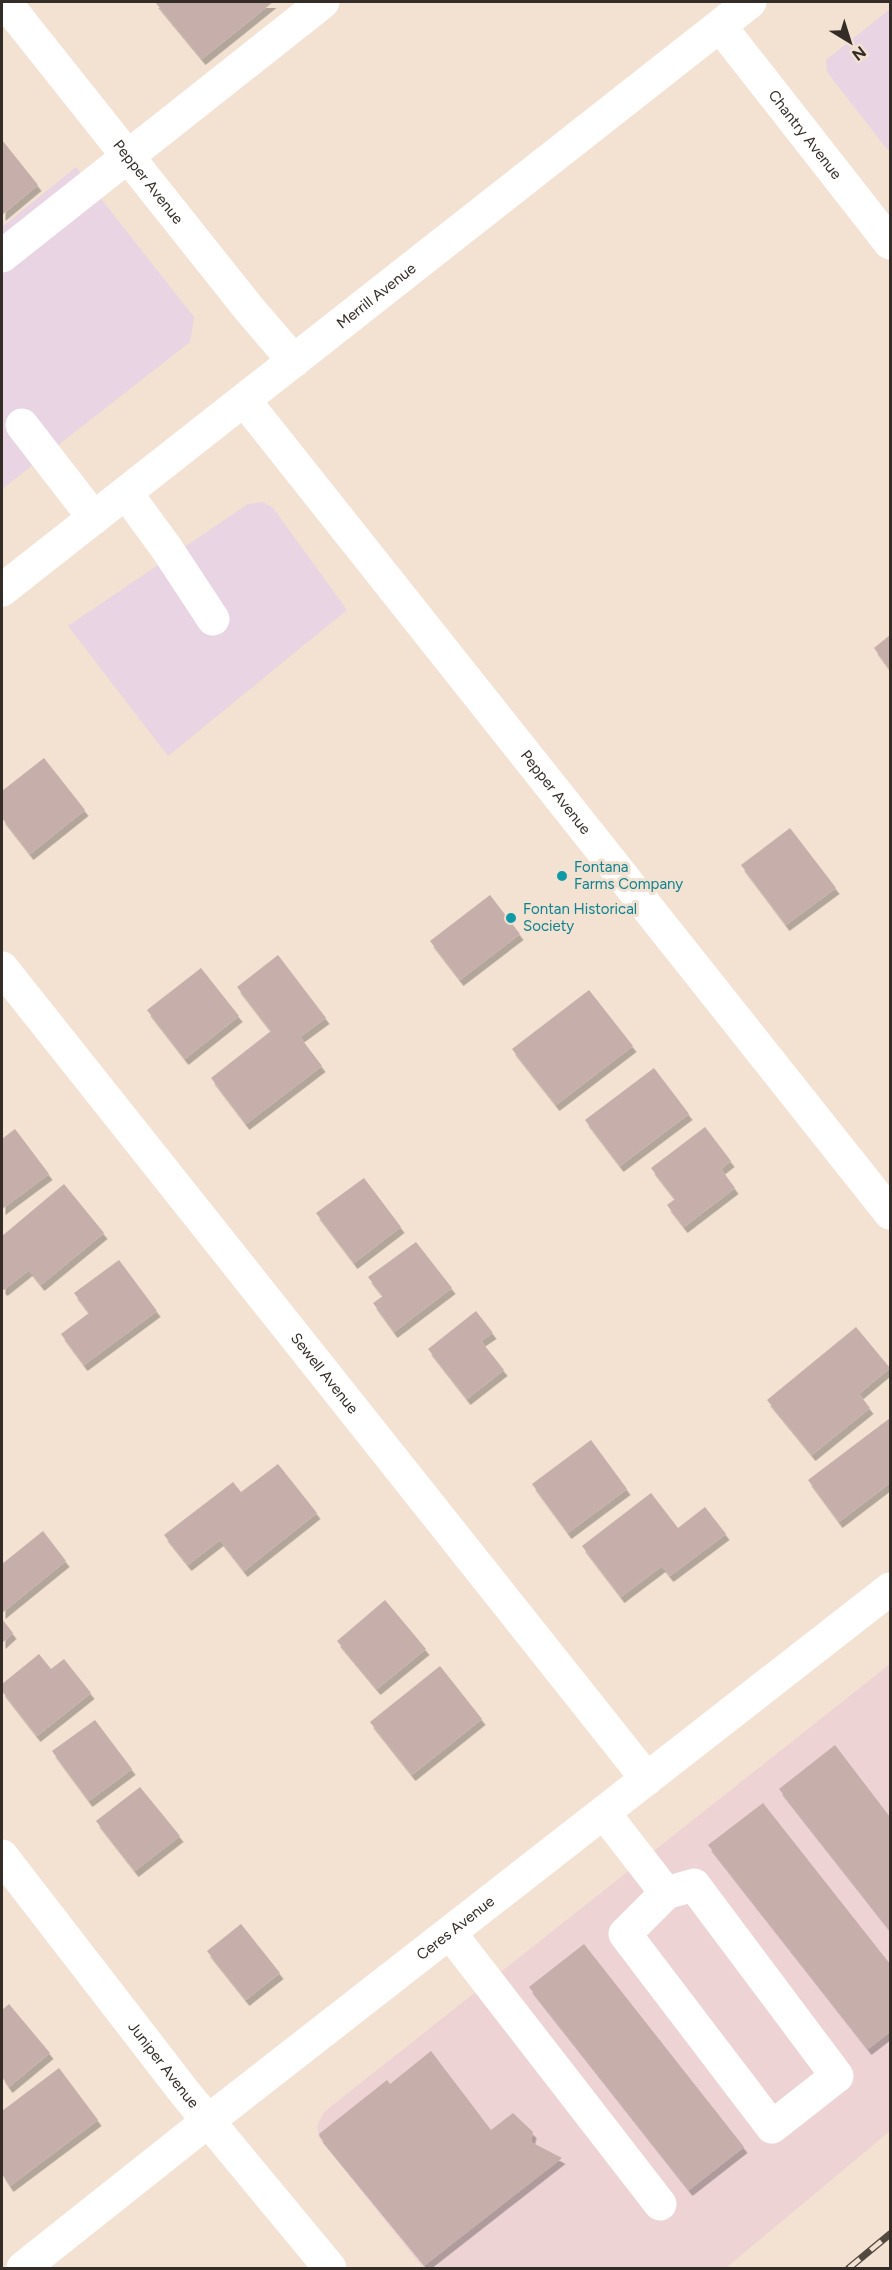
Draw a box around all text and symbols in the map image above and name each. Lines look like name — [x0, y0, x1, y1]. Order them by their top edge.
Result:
north arrow — [820, 12, 880, 72]
text: N — [848, 42, 870, 65]
street label: Chantry Avenue — [765, 86, 846, 183]
street label: Pepper Avenue — [109, 136, 187, 228]
street label: Merrill Avenue — [333, 259, 419, 332]
street label: Pepper Avenue — [517, 747, 595, 838]
place label: Fontana Farms Company — [574, 858, 683, 893]
marker: Fontana Farms Company — [555, 869, 569, 883]
place label: Fontan Historical Society — [523, 900, 637, 935]
marker: Fontan Historical Society — [504, 911, 518, 925]
street label: Sewell Avenue — [287, 1329, 362, 1417]
street label: Ceres Avenue — [413, 1892, 498, 1964]
street label: Juniper Avenue — [124, 2018, 203, 2112]

